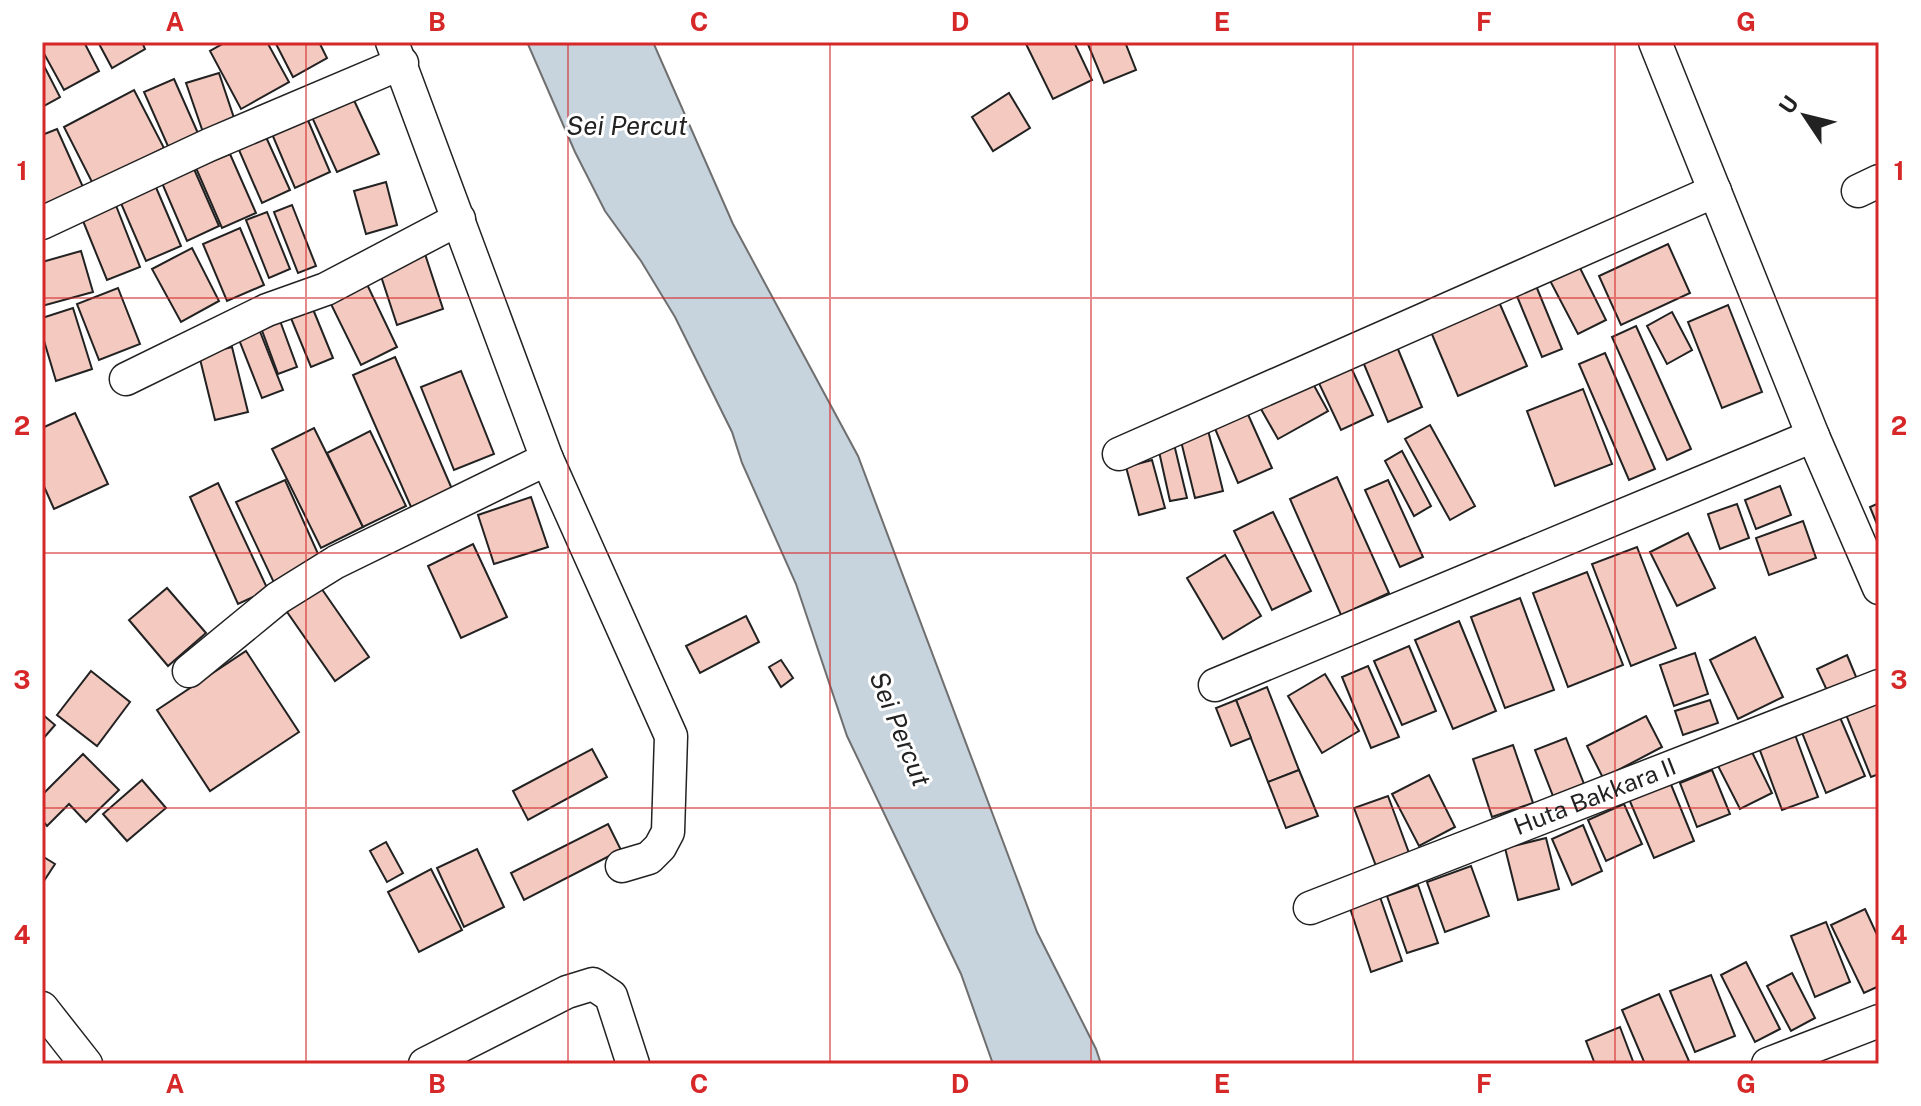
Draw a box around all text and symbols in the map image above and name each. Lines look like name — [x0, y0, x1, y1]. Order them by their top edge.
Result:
text: A — [166, 6, 185, 37]
text: B — [428, 6, 446, 37]
text: C — [690, 6, 708, 37]
text: D — [951, 6, 969, 37]
text: E — [1214, 6, 1230, 37]
text: F — [1476, 6, 1492, 37]
text: G — [1736, 6, 1756, 37]
north arrow — [1765, 76, 1845, 156]
text: U — [1773, 91, 1804, 119]
water label: Sei Percut — [566, 110, 688, 141]
text: 1 — [16, 155, 28, 186]
text: 1 — [1893, 155, 1905, 186]
text: 2 — [14, 410, 30, 441]
text: 2 — [1891, 410, 1907, 441]
text: 3 — [13, 664, 31, 695]
text: 3 — [1890, 664, 1908, 695]
water label: Sei Percut — [863, 667, 938, 791]
street label: Huta Bakkara II — [1510, 752, 1680, 840]
text: 4 — [13, 919, 31, 950]
text: 4 — [1890, 919, 1908, 950]
text: A — [166, 1068, 185, 1099]
text: B — [428, 1068, 446, 1099]
text: C — [690, 1068, 708, 1099]
text: D — [951, 1068, 969, 1099]
text: E — [1214, 1068, 1230, 1099]
text: F — [1476, 1068, 1492, 1099]
text: G — [1736, 1068, 1756, 1099]

